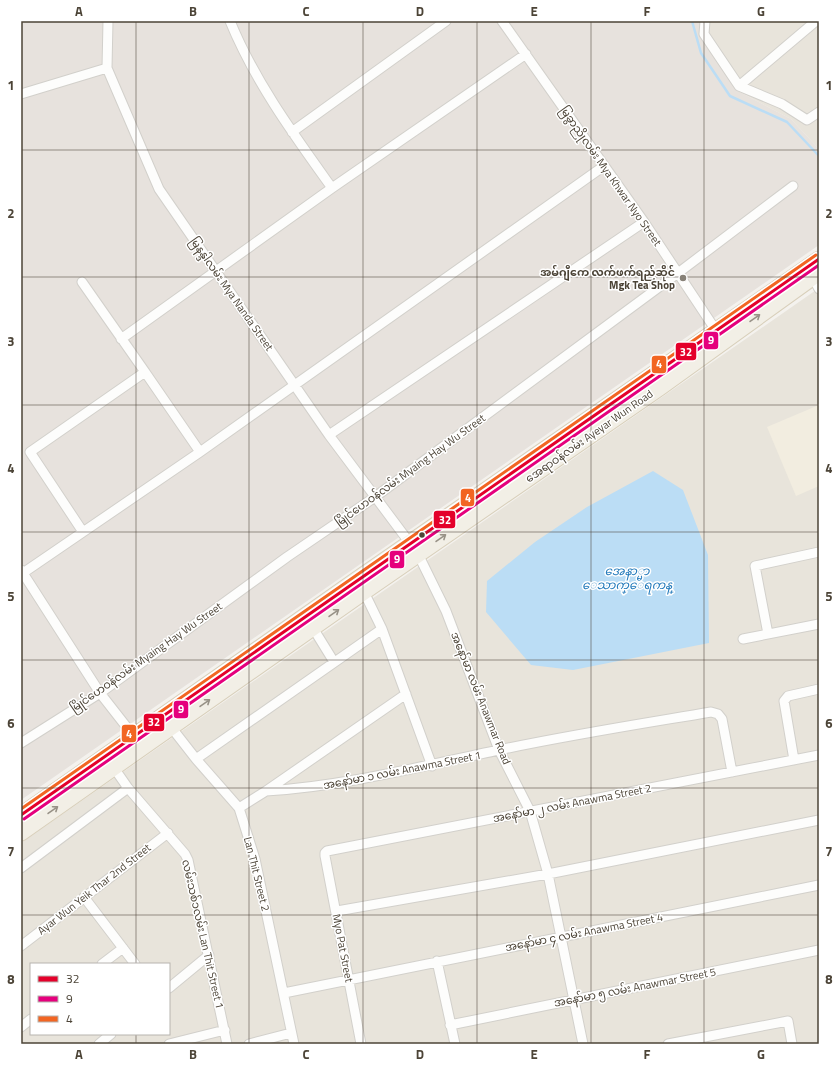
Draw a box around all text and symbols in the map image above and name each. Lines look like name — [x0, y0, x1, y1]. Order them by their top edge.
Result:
text: A — [75, 1, 83, 21]
text: B — [189, 1, 197, 21]
text: C — [302, 1, 310, 21]
text: D — [416, 1, 424, 21]
text: E — [530, 1, 538, 21]
text: F — [644, 1, 651, 21]
text: G — [757, 1, 765, 21]
text: 1 — [7, 75, 15, 95]
text: 1 — [825, 75, 833, 95]
street label: မြခွာညိုလမ်း Mya Khwar Nyo Street — [556, 103, 666, 250]
text: 2 — [7, 203, 15, 223]
text: 2 — [825, 203, 833, 223]
street label: မြနန္ဒါလမ်း Mya Nanda Street — [186, 234, 277, 355]
place label: အမ်ဂျီကေ လက်ဖက်ရည်ဆိုင် Mgk Tea Shop — [540, 264, 675, 293]
marker: အမ်ဂျီကေ လက်ဖက်ရည်ဆိုင် Mgk Tea Shop — [678, 273, 688, 283]
one-way arrow — [749, 314, 760, 322]
text: 3 — [7, 331, 15, 351]
line badge: 9 — [703, 331, 719, 350]
text: 3 — [825, 331, 833, 351]
text: 9 — [708, 332, 714, 348]
line badge: 32 — [675, 342, 697, 361]
text: 32 — [680, 344, 692, 360]
line badge: 4 — [651, 355, 667, 374]
text: 4 — [656, 356, 662, 372]
street label: အေရာဝန်လမ်း Ayeyar Wun Road — [522, 386, 657, 487]
street label: မြိုင်ဟေဝန်လမ်း Myaing Hay Wu Street — [332, 410, 489, 531]
text: 4 — [7, 458, 15, 478]
text: 4 — [825, 458, 833, 478]
line badge: 4 — [460, 488, 475, 507]
text: 4 — [465, 490, 471, 506]
line badge: 32 — [433, 510, 456, 529]
text: 32 — [439, 512, 451, 528]
unlabelled marker — [417, 530, 427, 540]
one-way arrow — [435, 534, 446, 542]
line badge: 9 — [389, 550, 405, 569]
text: 9 — [394, 551, 400, 567]
water label: အေနာ္မာ ေသာက္ေရကန္ — [582, 561, 674, 595]
text: 5 — [7, 586, 15, 606]
text: 5 — [825, 586, 833, 606]
street label: မြိုင်ဟေဝန်လမ်း Myaing Hay Wu Street — [67, 598, 226, 717]
one-way arrow — [329, 608, 340, 617]
street label: အနော်မာ လမ်း Anawmar Road — [446, 629, 515, 767]
one-way arrow — [199, 699, 210, 707]
line badge: 9 — [173, 700, 189, 719]
text: 9 — [178, 701, 184, 717]
text: 6 — [7, 713, 15, 733]
line badge: 32 — [143, 713, 165, 732]
text: 6 — [825, 713, 833, 733]
text: 32 — [148, 714, 160, 730]
line badge: 4 — [121, 724, 137, 743]
text: 4 — [126, 726, 132, 742]
street label: အနော်မာ ၁ လမ်း Anawma Street 1 — [322, 747, 482, 794]
street label: အနော်မာ ၂ လမ်း Anawma Street 2 — [491, 780, 653, 827]
one-way arrow — [47, 806, 58, 814]
street label: Lan Thit Street 2 — [240, 835, 274, 913]
street label: Ayar Wun Yeik Thar 2nd Street — [34, 840, 154, 938]
text: 7 — [7, 841, 15, 861]
text: 7 — [825, 841, 833, 861]
street label: လမ်းသစ်၁လမ်း Lan Thit Street 1 — [178, 858, 228, 1010]
street label: အနော်မာ ၄ လမ်း Anawma Street 4 — [504, 909, 664, 956]
street label: Myo Pat Street — [329, 912, 357, 984]
legend — [30, 963, 170, 1035]
street label: အနော်မာ ၅ လမ်း Anawmar Street 5 — [553, 963, 718, 1012]
text: 8 — [7, 969, 15, 989]
text: 32 — [66, 969, 79, 988]
text: 8 — [825, 969, 833, 989]
text: 9 — [66, 989, 73, 1008]
text: 4 — [66, 1009, 73, 1028]
text: A — [75, 1044, 83, 1064]
text: B — [189, 1044, 197, 1064]
text: C — [302, 1044, 310, 1064]
text: D — [416, 1044, 424, 1064]
text: E — [530, 1044, 538, 1064]
text: F — [644, 1044, 651, 1064]
text: G — [757, 1044, 765, 1064]

